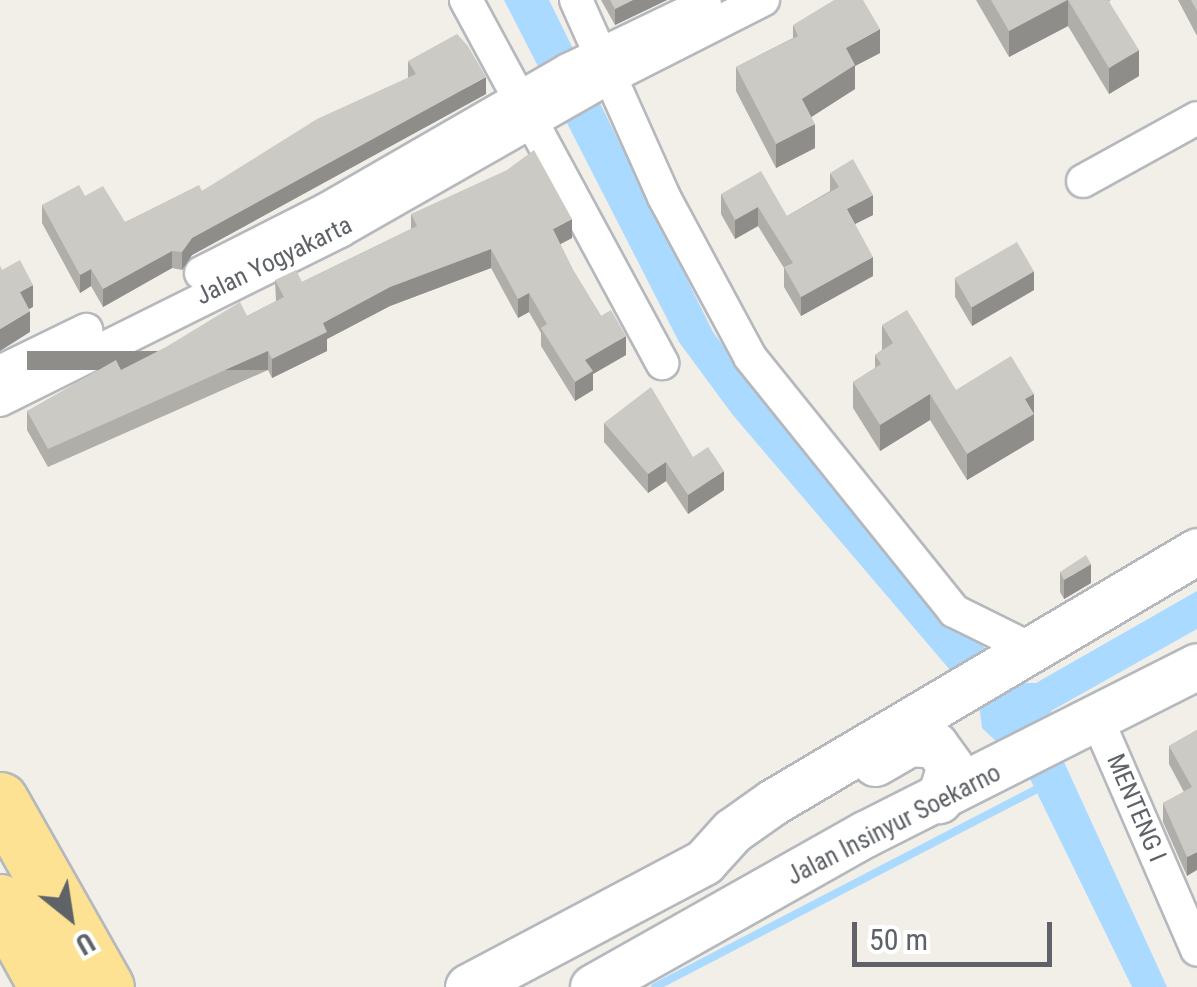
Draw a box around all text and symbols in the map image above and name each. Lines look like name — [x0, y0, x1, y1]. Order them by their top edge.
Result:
street label: Jalan Yogyakarta — [191, 210, 357, 312]
street label: MENTENG I — [1100, 750, 1172, 866]
street label: Jalan Insinyur Soekarno — [782, 758, 1006, 892]
north arrow — [20, 867, 120, 967]
scale bar — [857, 902, 1057, 964]
text: 50 m — [869, 922, 928, 957]
text: U — [70, 925, 100, 962]

